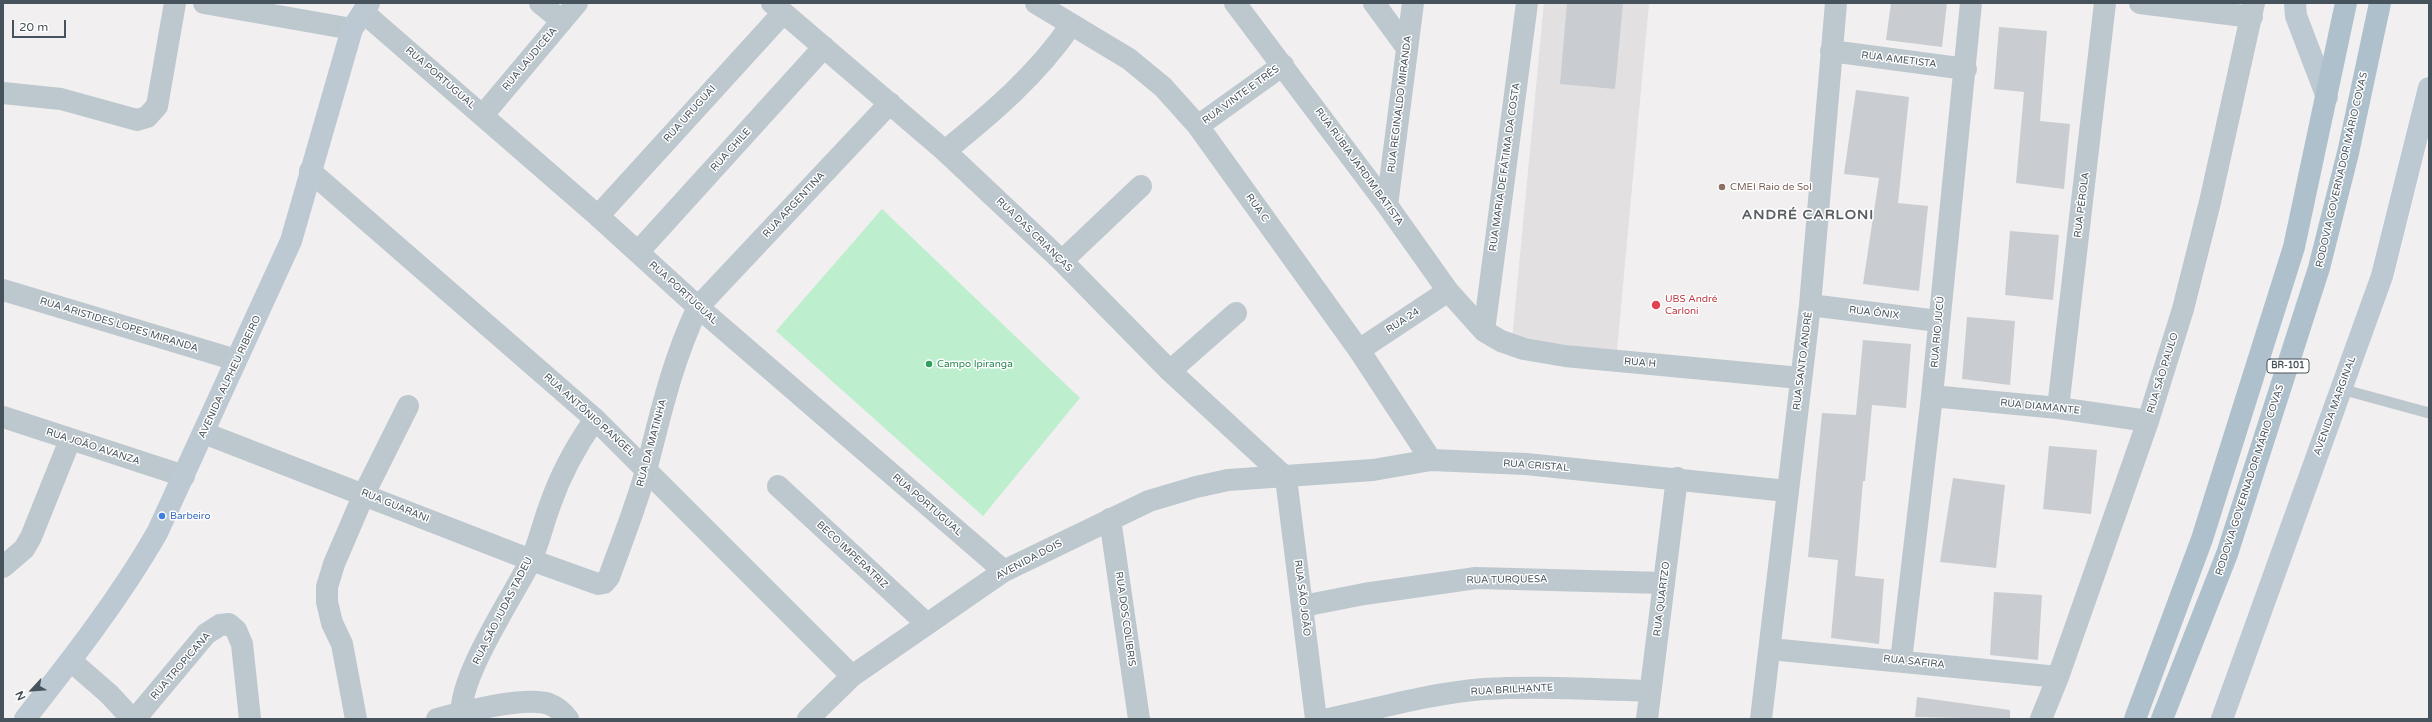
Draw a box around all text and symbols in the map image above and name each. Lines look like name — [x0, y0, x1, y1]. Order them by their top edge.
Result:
scale bar — [14, 12, 68, 38]
text: 20 m — [19, 20, 48, 34]
street label: RUA LAUDICÉIA — [500, 25, 560, 93]
street label: RUA REGINALDO MIRANDA — [1386, 35, 1414, 173]
street label: RUA PORTUGUAL — [403, 44, 477, 112]
street label: RUA AMETISTA — [1861, 49, 1937, 71]
street label: RUA VINTE E TRÊS — [1200, 63, 1282, 127]
street label: RODOVIA GOVERNADOR MÁRIO COVAS — [2314, 71, 2370, 269]
street label: RUA MARIA DE FÁTIMA DA COSTA — [1487, 82, 1523, 252]
street label: RUA URUGUAI — [661, 83, 719, 145]
street label: RUA RÚBIA JARDIM BATISTA — [1312, 106, 1406, 228]
street label: RUA CHILE — [708, 126, 754, 174]
street label: RUA ARGENTINA — [760, 170, 828, 240]
street label: RUA PÉROLA — [2072, 172, 2092, 238]
place label: CMEI Raio de Sol — [1730, 181, 1812, 193]
marker: CMEI Raio de Sol — [1717, 182, 1727, 192]
street label: RUA C — [1243, 192, 1271, 224]
street label: RUA DAS CRIANÇAS — [993, 196, 1075, 274]
district label: ANDRÉ CARLONI — [1742, 207, 1874, 223]
street label: RUA PORTUGUAL — [646, 259, 720, 327]
place label: UBS André Carloni — [1665, 293, 1717, 316]
street label: RUA ARISTIDES LOPES MIRANDA — [38, 295, 200, 355]
street label: RUA RIO JUCÚ — [1929, 296, 1947, 368]
marker: UBS André Carloni — [1650, 299, 1662, 311]
street label: RUA ÔNIX — [1848, 304, 1900, 322]
street label: RUA 24 — [1384, 306, 1422, 336]
street label: RUA SANTO ANDRÉ — [1791, 311, 1815, 411]
street label: AVENIDA ALPHEU RIBEIRO — [196, 314, 264, 440]
street label: RUA SÃO PAULO — [2145, 331, 2181, 415]
street label: AVENIDA MARGINAL — [2311, 355, 2359, 457]
street label: RUA H — [1623, 356, 1657, 370]
place label: Campo Ipiranga — [937, 358, 1013, 370]
marker: Campo Ipiranga — [924, 359, 934, 369]
road number: BR-101 — [2267, 359, 2309, 373]
street label: RUA ANTÔNIO RANGEL — [541, 371, 637, 459]
street label: RODOVIA GOVERNADOR MÁRIO COVAS — [2213, 383, 2287, 577]
street label: RUA DIAMANTE — [2000, 397, 2080, 417]
street label: RUA DA MATINHA — [634, 398, 670, 488]
street label: RUA JOÃO AVANZA — [45, 426, 141, 468]
street label: RUA CRISTAL — [1503, 458, 1569, 474]
street label: RUA PORTUGUAL — [890, 471, 964, 539]
street label: RUA GUARANI — [359, 487, 431, 525]
place label: Barbeiro — [170, 510, 211, 522]
marker: Barbeiro — [157, 511, 167, 521]
street label: BECO IMPERATRIZ — [814, 519, 890, 591]
street label: AVENIDA DOIS — [994, 538, 1064, 582]
street label: RUA SÃO JUDAS TADEU — [471, 555, 535, 667]
street label: RUA SÃO JOÃO — [1291, 559, 1313, 637]
street label: RUA QUARTZO — [1651, 561, 1673, 637]
street label: RUA DOS COLIBRIS — [1112, 571, 1138, 667]
street label: RUA TURQUESA — [1466, 573, 1548, 587]
street label: RUA TROPICANA — [148, 630, 214, 702]
street label: RUA SAFIRA — [1883, 653, 1945, 671]
north arrow — [12, 670, 52, 710]
street label: RUA BRILHANTE — [1470, 682, 1554, 698]
text: N — [13, 689, 29, 702]

